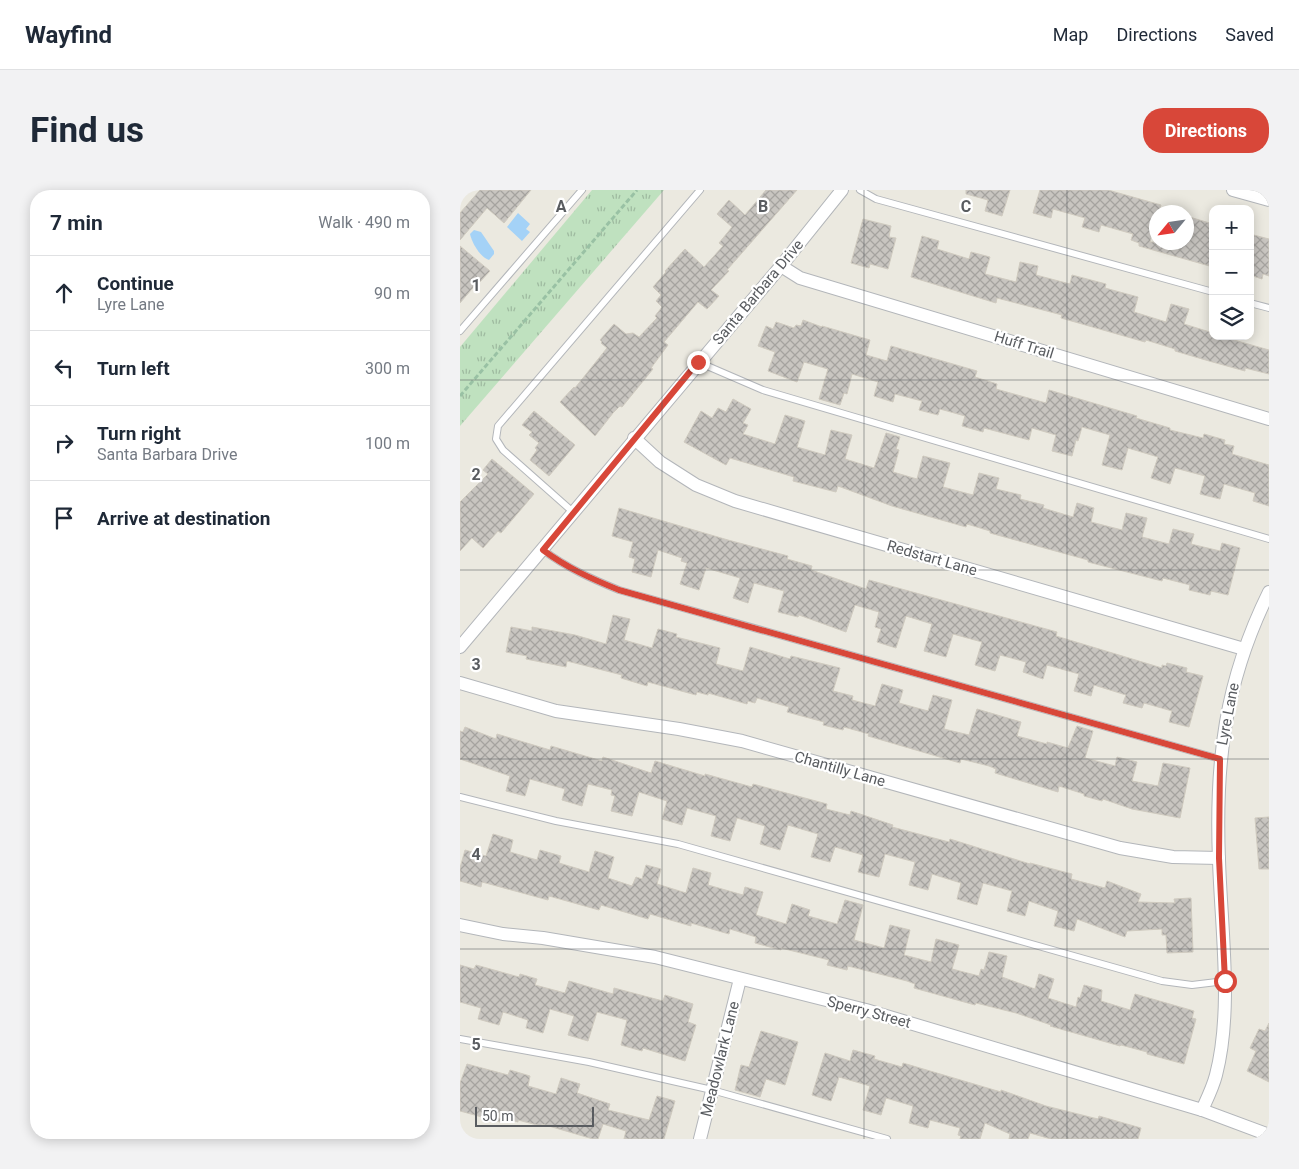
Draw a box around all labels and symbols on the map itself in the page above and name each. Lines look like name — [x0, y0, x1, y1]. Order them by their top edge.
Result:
text: A — [556, 197, 567, 216]
text: B — [758, 197, 768, 216]
text: C — [961, 197, 971, 216]
north arrow — [1149, 205, 1194, 250]
street label: Santa Barbara Drive — [709, 236, 807, 348]
text: 1 — [471, 276, 481, 295]
street label: Huff Trail — [992, 327, 1056, 363]
route end — [687, 351, 710, 374]
text: 2 — [471, 465, 481, 484]
street label: Redstart Lane — [885, 537, 979, 579]
text: 3 — [471, 655, 481, 674]
street label: Lyre Lane — [1213, 681, 1243, 747]
street label: Chantilly Lane — [793, 747, 888, 791]
text: 4 — [471, 845, 481, 864]
route start — [1214, 970, 1237, 993]
street label: Sperry Street — [825, 992, 913, 1032]
street label: Meadowlark Lane — [697, 999, 743, 1119]
text: 5 — [471, 1035, 481, 1054]
scale bar — [475, 1104, 594, 1127]

